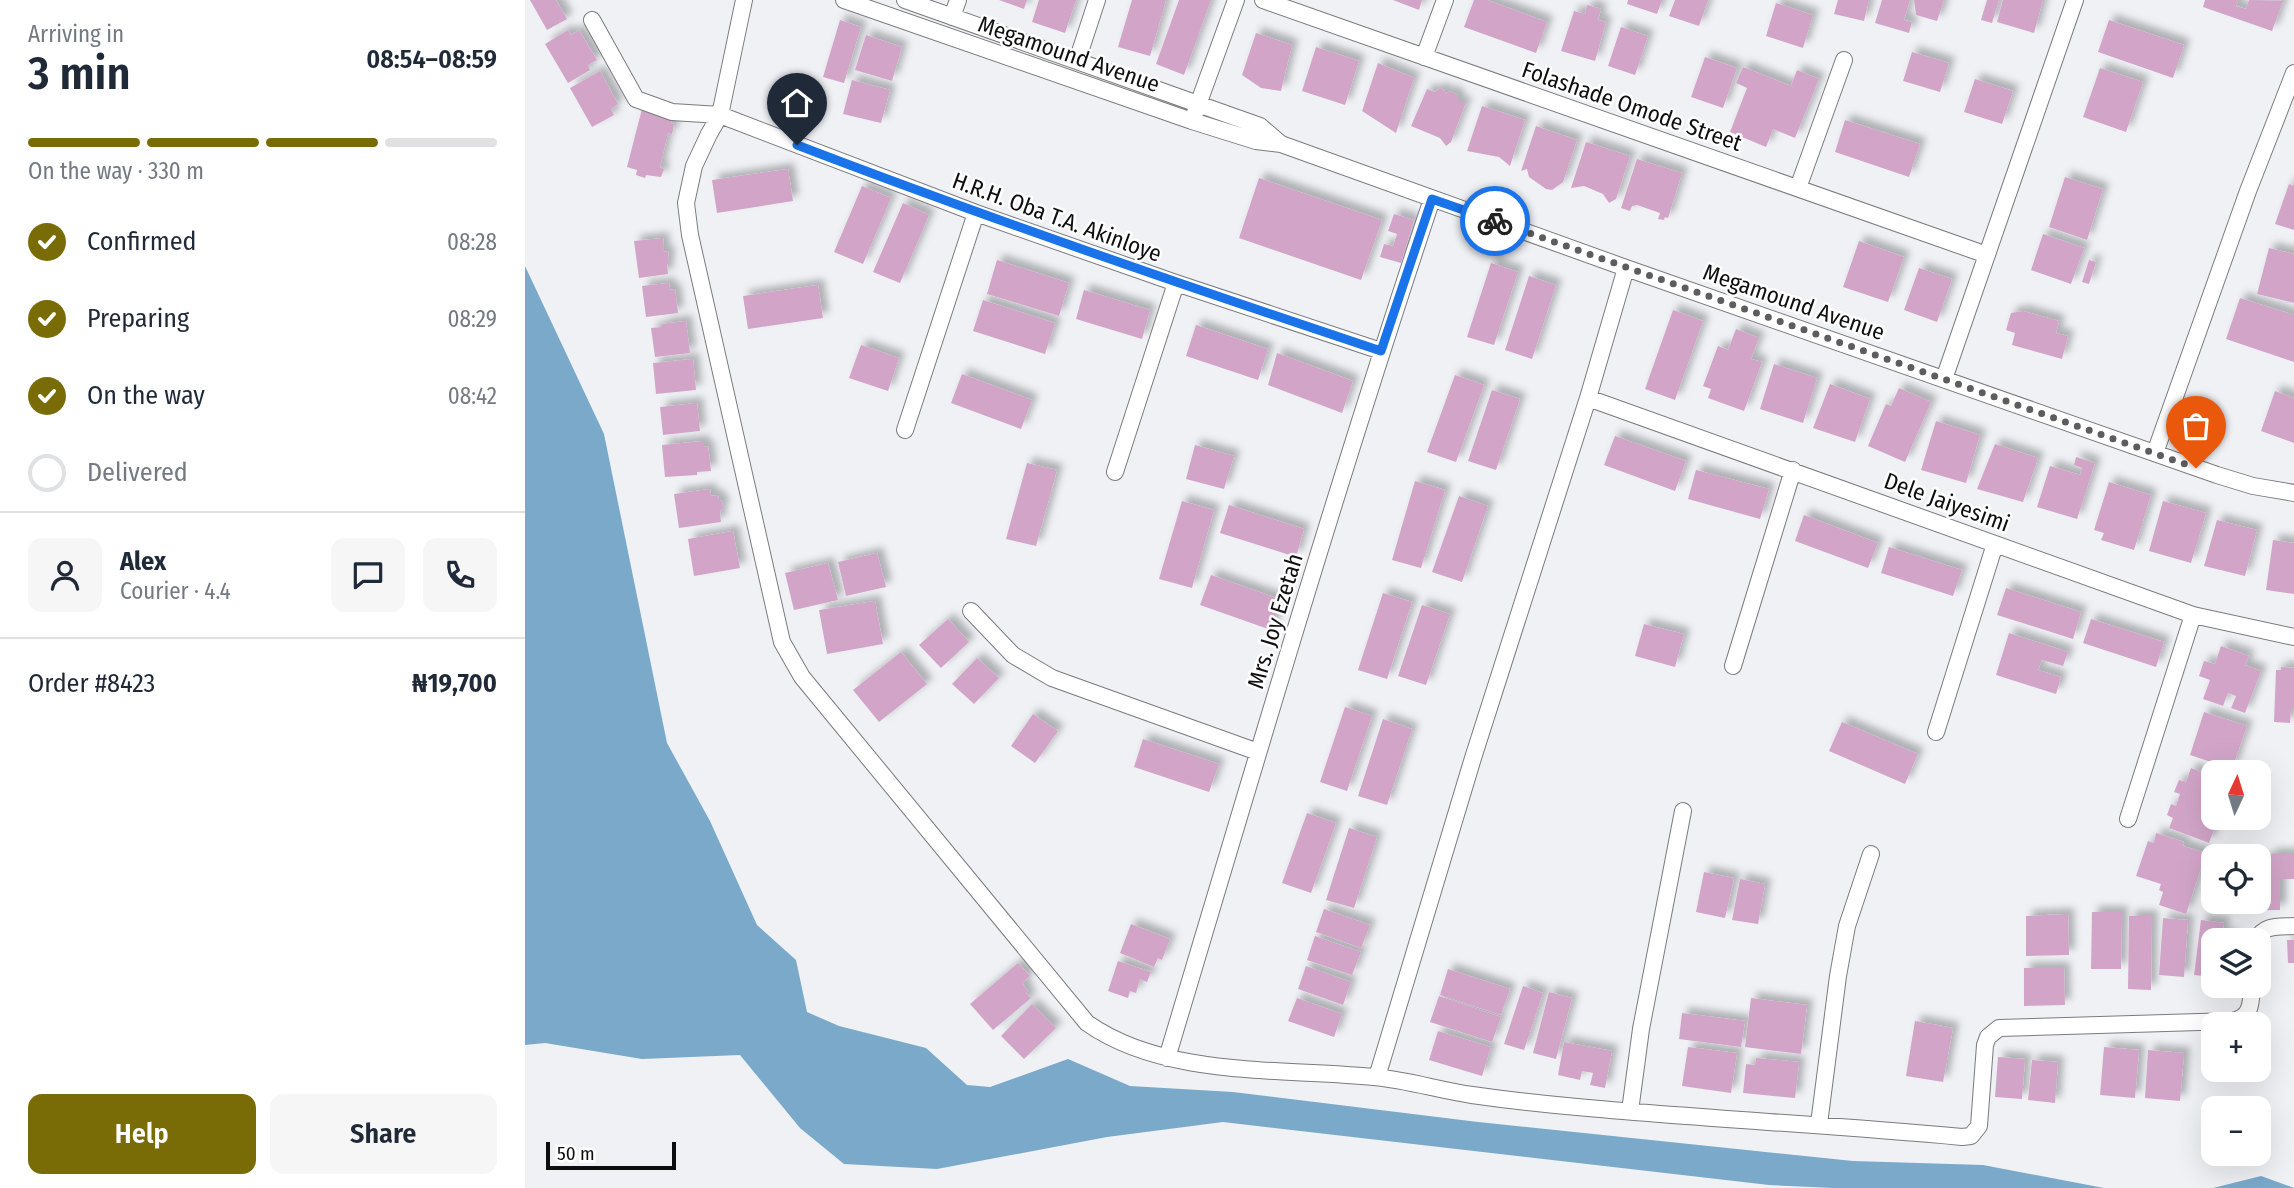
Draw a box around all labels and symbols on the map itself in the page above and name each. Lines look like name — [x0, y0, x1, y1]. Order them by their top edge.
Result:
street label: Megamound Avenue — [975, 10, 1163, 98]
street label: Folashade Omode Street — [1518, 55, 1746, 157]
pin — [767, 73, 827, 145]
street label: H.R.H. Oba T.A. Akinloye — [949, 166, 1165, 268]
courier — [1460, 186, 1530, 256]
street label: Megamound Avenue — [1700, 258, 1888, 346]
pin — [2166, 396, 2226, 468]
street label: Dele Jaiyesimi — [1880, 466, 2014, 538]
street label: Mrs. Joy Ezetah — [1241, 550, 1309, 692]
north arrow — [2201, 760, 2271, 830]
scale bar — [546, 1139, 675, 1171]

